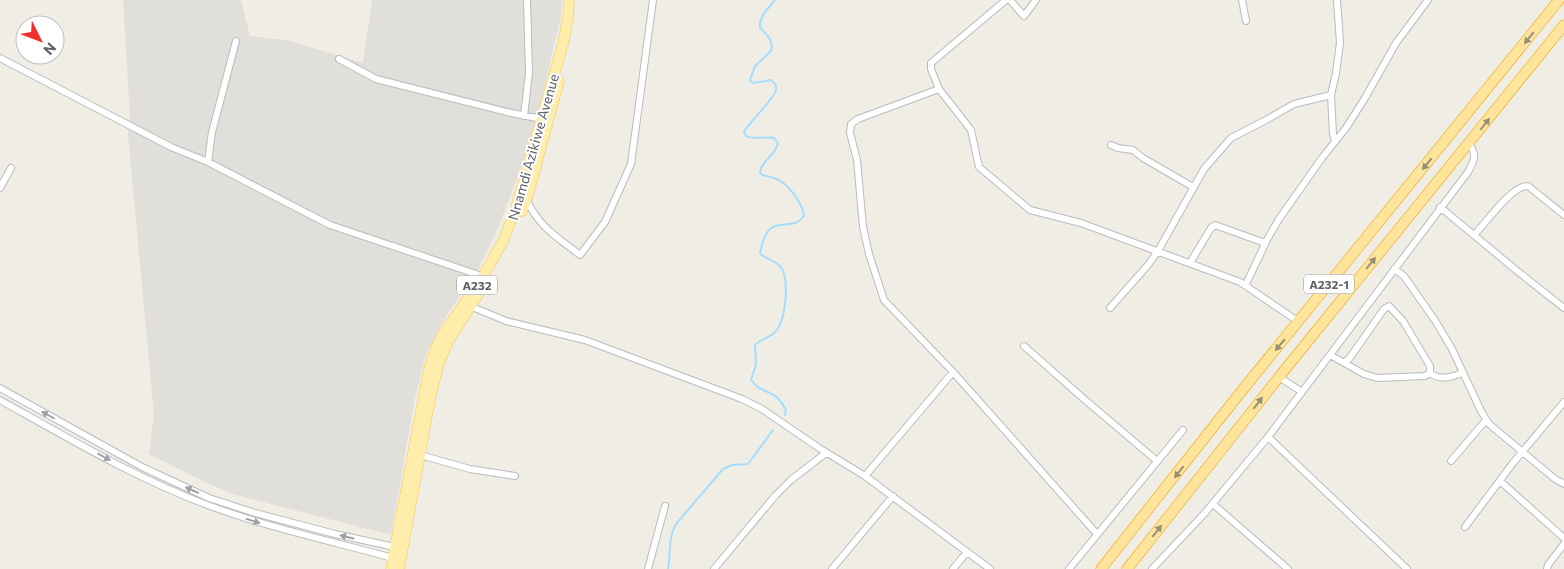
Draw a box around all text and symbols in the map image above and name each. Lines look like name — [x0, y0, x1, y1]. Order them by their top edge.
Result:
north arrow — [15, 15, 65, 65]
one-way arrow — [1523, 31, 1534, 44]
text: N — [40, 39, 60, 59]
street label: Nnamdi Azikiwe Avenue — [504, 72, 562, 222]
one-way arrow — [1479, 117, 1490, 130]
one-way arrow — [1421, 157, 1432, 170]
one-way arrow — [1366, 257, 1377, 270]
road number: A232-1 — [1304, 274, 1354, 294]
road number: A232 — [457, 276, 497, 294]
one-way arrow — [1275, 338, 1286, 351]
one-way arrow — [1253, 397, 1264, 410]
one-way arrow — [40, 411, 55, 419]
one-way arrow — [97, 453, 111, 461]
one-way arrow — [1173, 465, 1184, 478]
one-way arrow — [185, 486, 199, 494]
one-way arrow — [246, 517, 261, 525]
one-way arrow — [1152, 524, 1162, 538]
one-way arrow — [339, 533, 355, 541]

